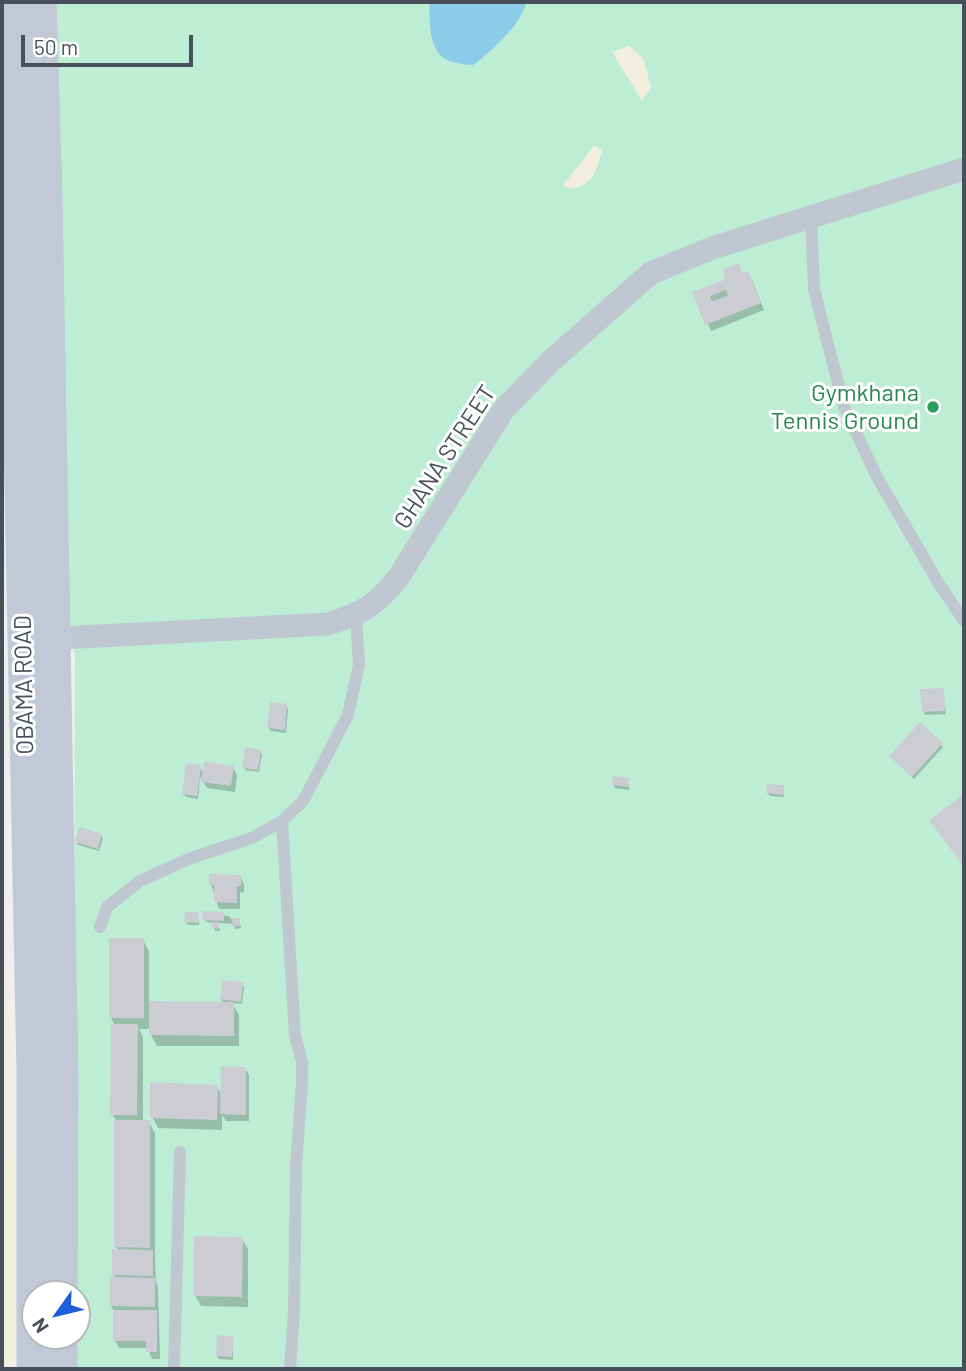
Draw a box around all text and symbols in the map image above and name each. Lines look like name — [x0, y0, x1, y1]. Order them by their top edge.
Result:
scale bar — [24, 21, 196, 65]
text: 50 m — [34, 34, 78, 59]
place label: Gymkhana Tennis Ground — [771, 379, 919, 435]
street label: GHANA STREET — [388, 380, 502, 534]
marker: Gymkhana Tennis Ground — [925, 399, 941, 415]
street label: OBAMA ROAD — [8, 615, 40, 755]
north arrow — [21, 1280, 91, 1350]
text: N — [27, 1314, 53, 1338]

